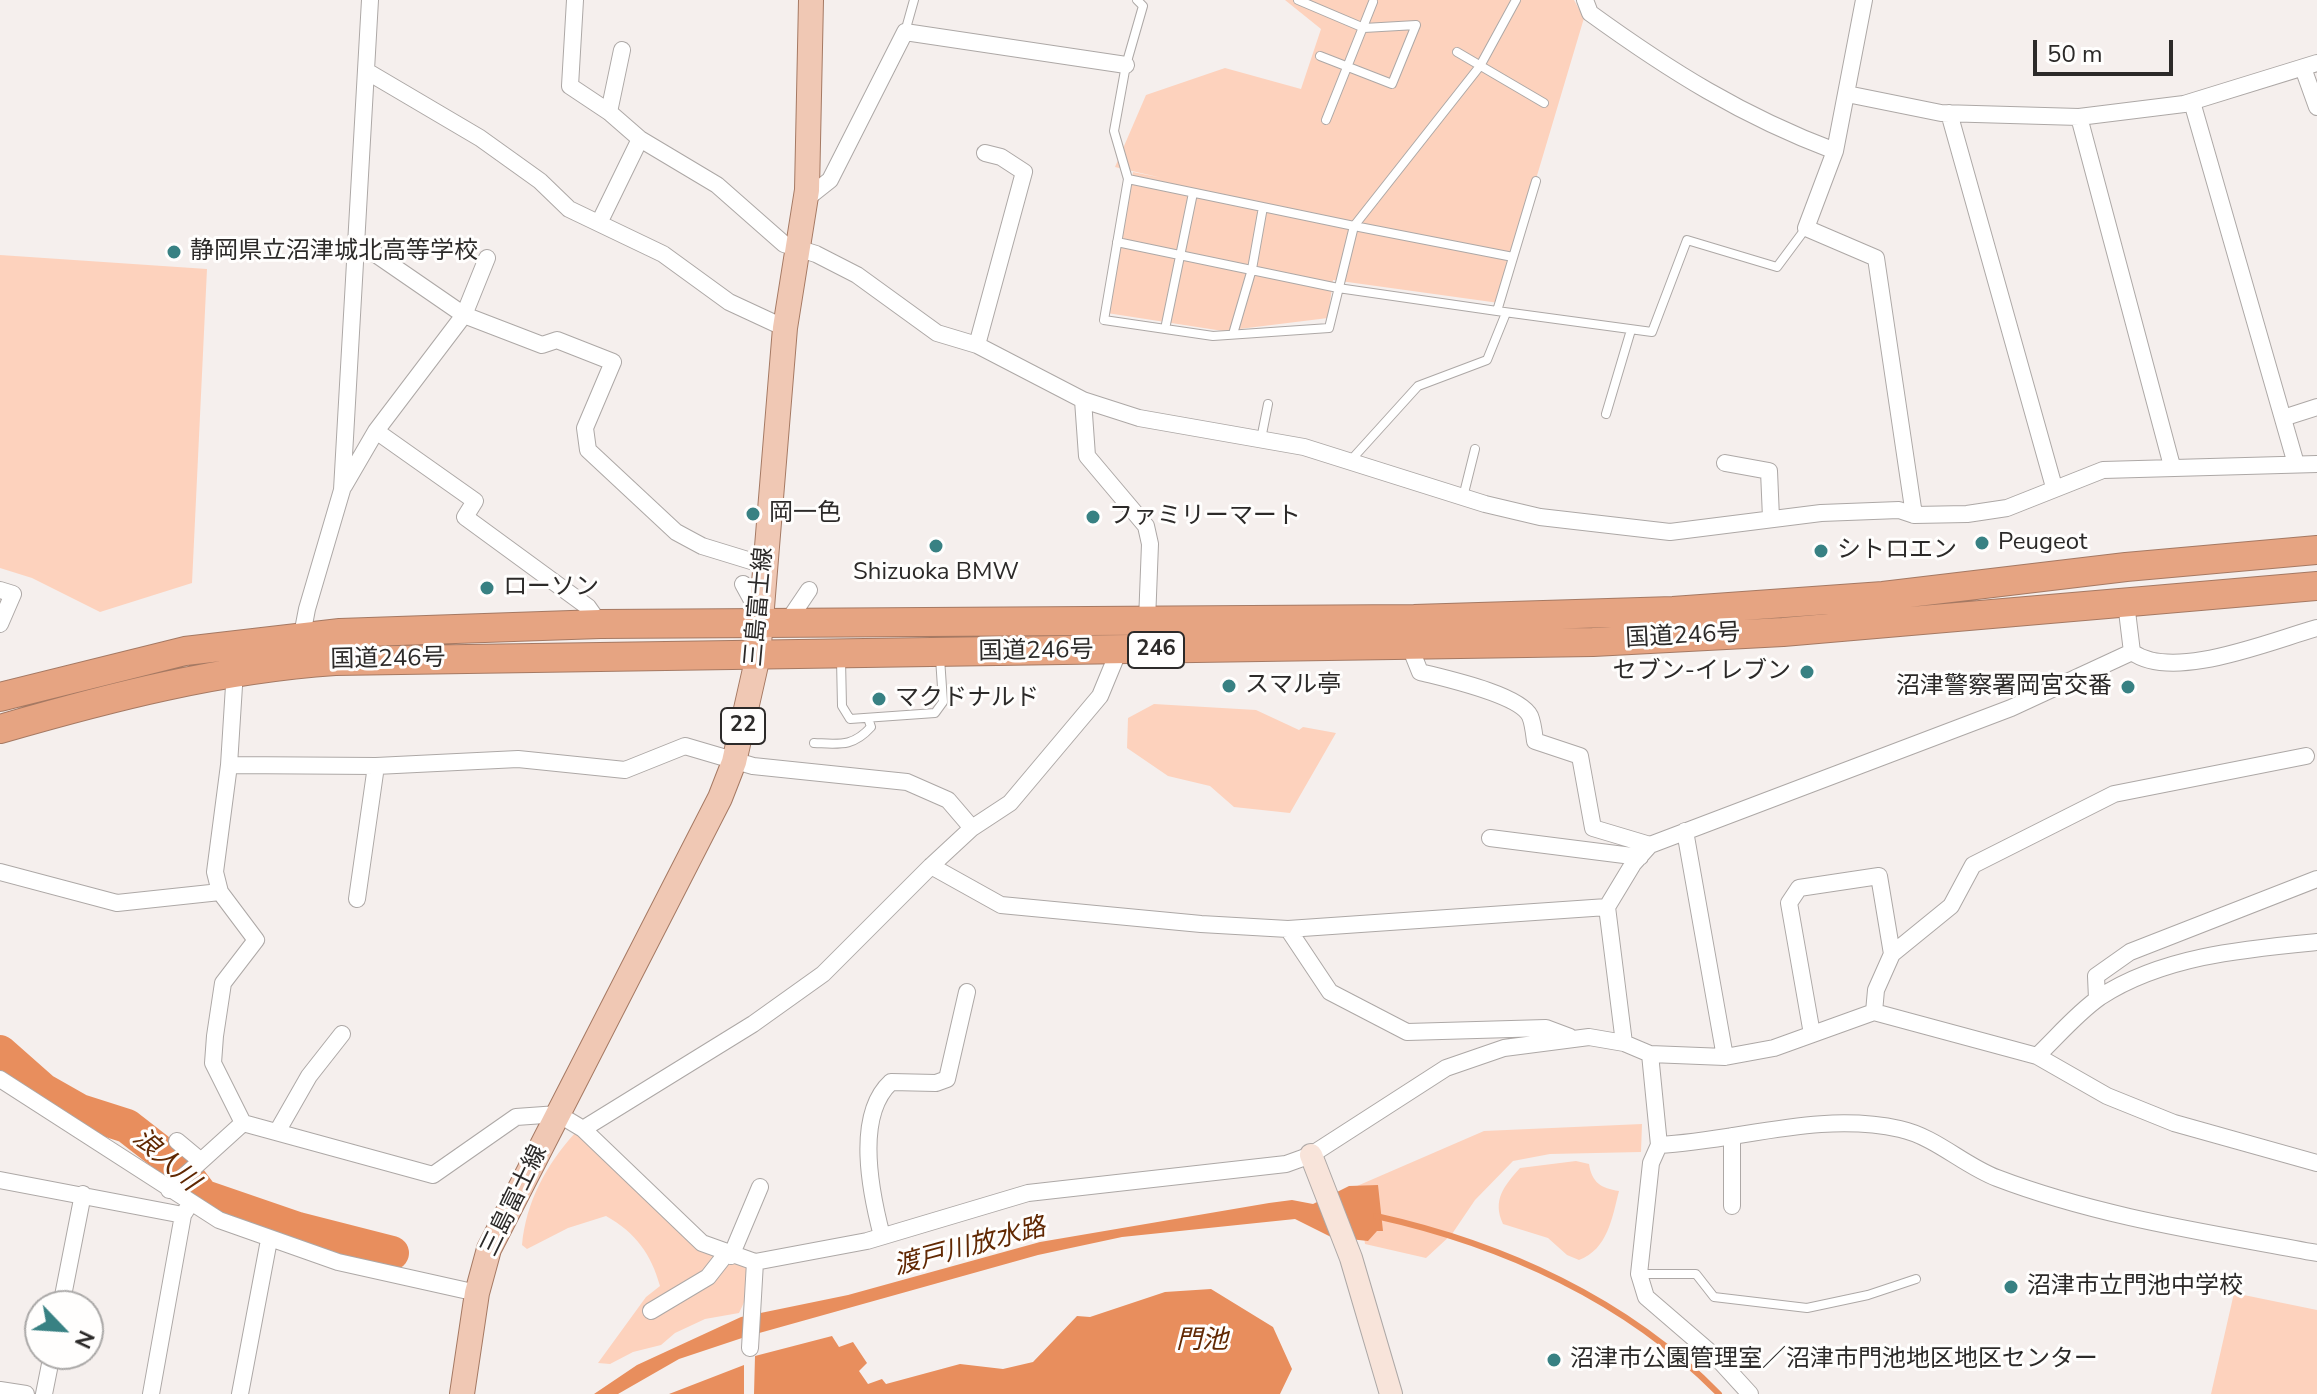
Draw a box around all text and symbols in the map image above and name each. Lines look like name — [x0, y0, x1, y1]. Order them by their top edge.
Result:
scale bar — [2037, 24, 2177, 74]
text: 50 m — [2047, 38, 2103, 70]
place label: 静岡県立沼津城北高等学校 — [190, 238, 478, 266]
marker: 静岡県立沼津城北高等学校 — [165, 243, 183, 261]
place label: 岡一色 — [769, 500, 841, 528]
place label: ファミリーマート — [1109, 503, 1301, 531]
marker: 岡一色 — [744, 505, 762, 523]
marker: ファミリーマート — [1084, 508, 1102, 526]
place label: Peugeot — [1998, 529, 2087, 557]
marker: Peugeot — [1973, 534, 1991, 552]
marker: Shizuoka BMW — [927, 537, 945, 555]
place label: シトロエン — [1837, 537, 1957, 565]
marker: シトロエン — [1812, 542, 1830, 560]
street label: 三島富士線 — [740, 546, 780, 668]
place label: Shizuoka BMW — [853, 559, 1019, 587]
place label: ローソン — [503, 574, 599, 602]
marker: ローソン — [478, 579, 496, 597]
street label: 国道246号 — [1625, 620, 1741, 654]
road number: 246 — [1128, 632, 1184, 668]
street label: 国道246号 — [978, 637, 1094, 667]
street label: 国道246号 — [330, 645, 446, 675]
place label: セブン-イレブン — [1613, 658, 1791, 686]
marker: セブン-イレブン — [1798, 663, 1816, 681]
place label: スマル亭 — [1245, 672, 1341, 700]
place label: 沼津警察署岡宮交番 — [1896, 673, 2112, 701]
marker: スマル亭 — [1220, 677, 1238, 695]
marker: 沼津警察署岡宮交番 — [2119, 678, 2137, 696]
place label: マクドナルド — [895, 685, 1039, 713]
marker: マクドナルド — [870, 690, 888, 708]
road number: 22 — [721, 708, 765, 744]
water label: 浪人川 — [126, 1123, 204, 1199]
street label: 三島富士線 — [476, 1141, 554, 1261]
water label: 渡戸川放水路 — [891, 1213, 1049, 1283]
place label: 沼津市立門池中学校 — [2027, 1273, 2243, 1301]
marker: 沼津市立門池中学校 — [2002, 1278, 2020, 1296]
north arrow — [24, 1290, 104, 1370]
text: N — [67, 1325, 101, 1353]
water label: 門池 — [1176, 1326, 1228, 1358]
place label: 沼津市公園管理室／沼津市門池地区地区センター — [1570, 1346, 2098, 1374]
marker: 沼津市公園管理室／沼津市門池地区地区センター — [1545, 1351, 1563, 1369]

